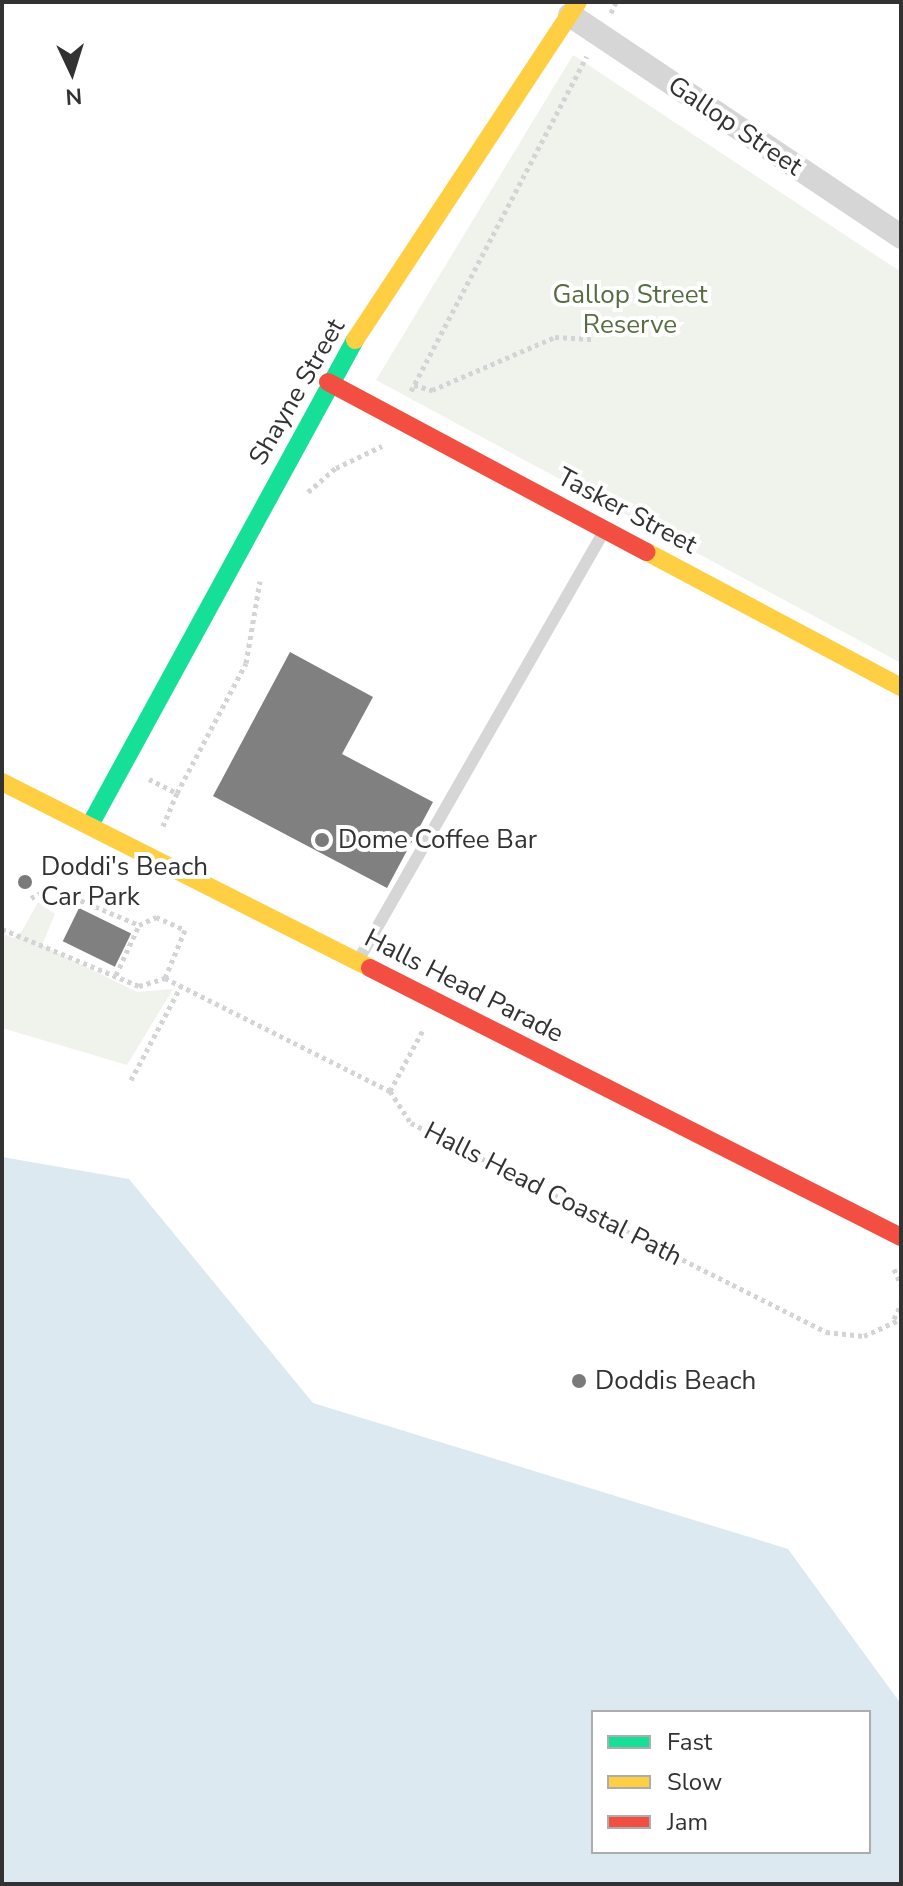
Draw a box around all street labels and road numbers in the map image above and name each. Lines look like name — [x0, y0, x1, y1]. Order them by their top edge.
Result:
street label: Gallop Street — [662, 70, 808, 182]
street label: Shayne Street — [242, 313, 352, 471]
street label: Tasker Street — [552, 461, 702, 561]
street label: Halls Head Parade — [359, 922, 569, 1050]
street label: Halls Head Coastal Path — [419, 1115, 687, 1273]

